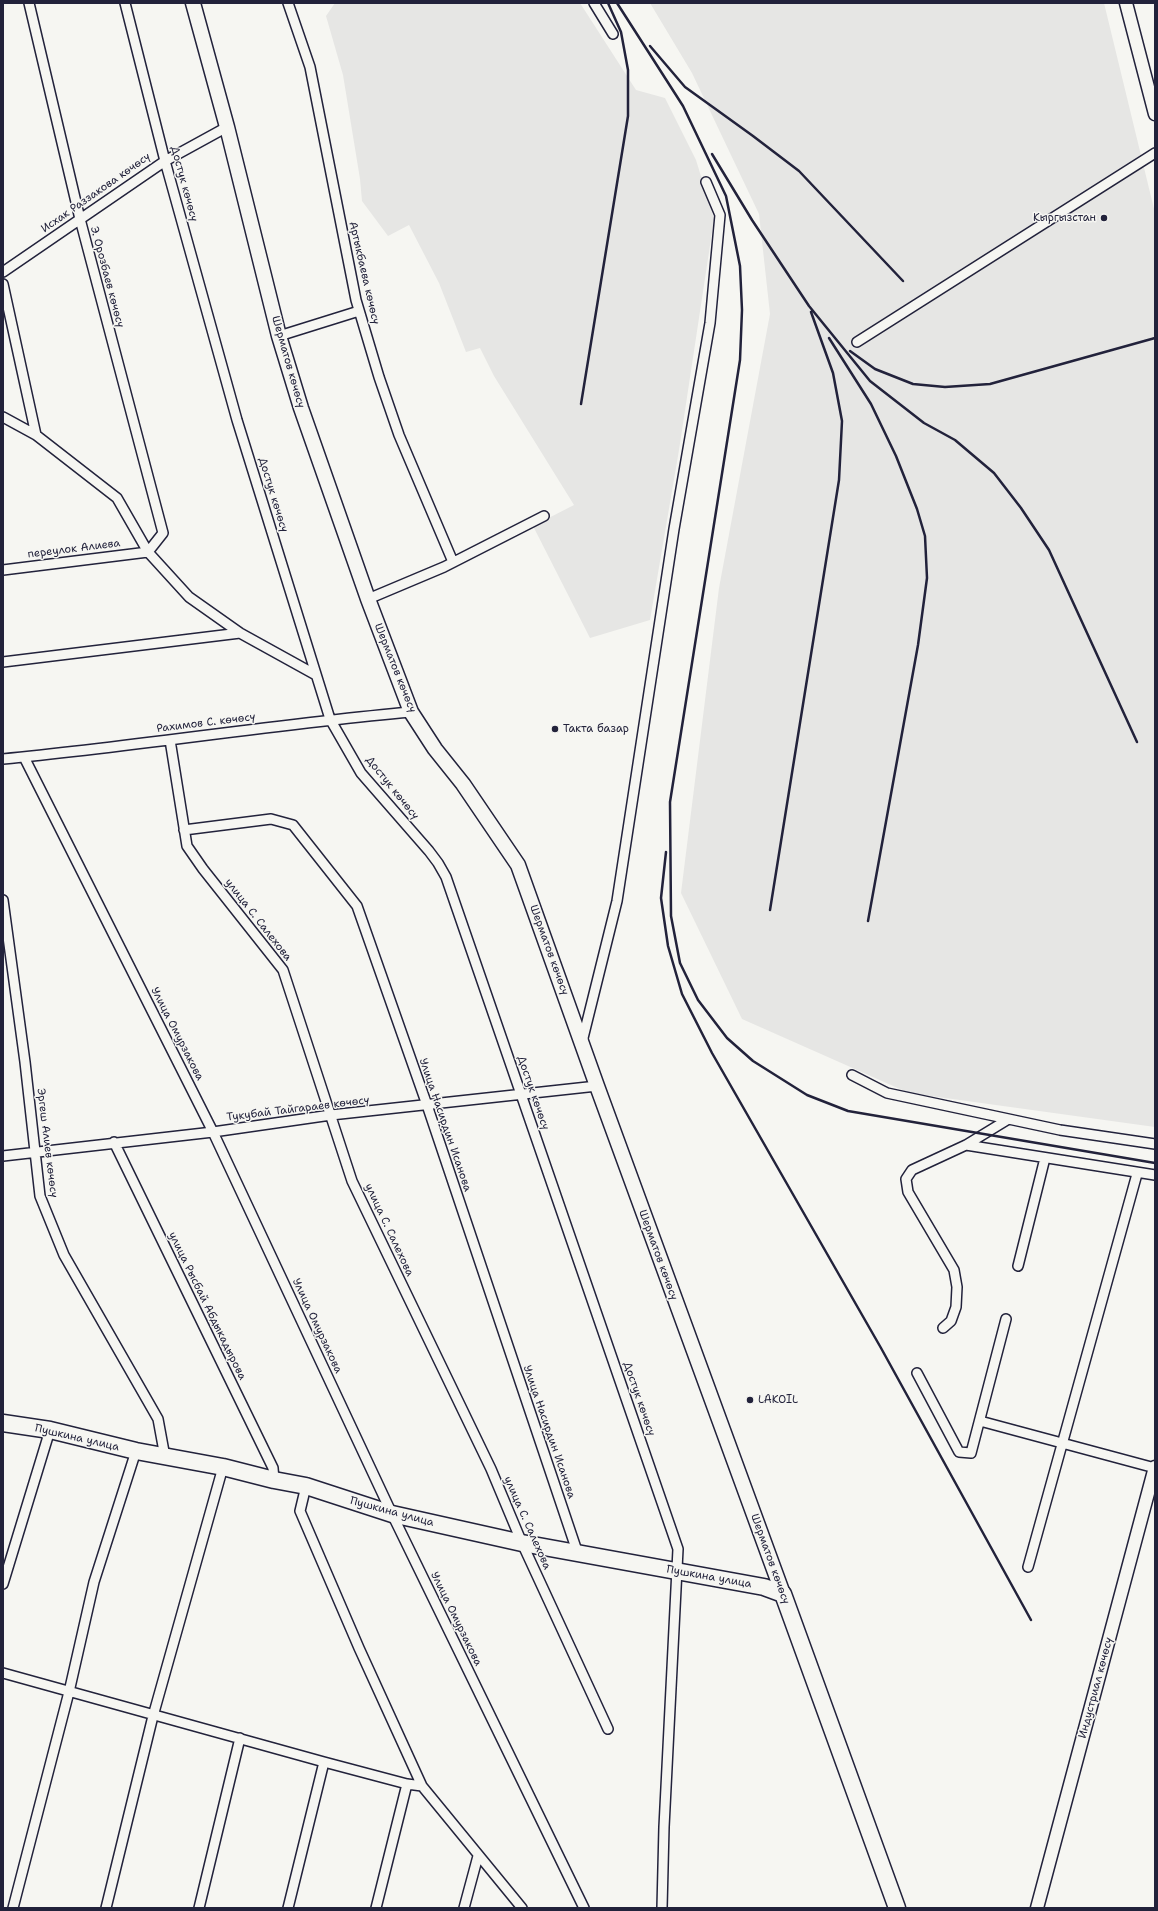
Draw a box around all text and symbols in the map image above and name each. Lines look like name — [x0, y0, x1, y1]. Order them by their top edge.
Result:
street label: Достук көчөсү — [168, 145, 200, 223]
street label: Исхак Раззакова көчөсү — [39, 150, 153, 236]
place label: Кыргызстан — [1033, 211, 1096, 225]
marker: Кыргызстан — [1099, 213, 1109, 223]
street label: Артыкбаева көчөсү — [346, 220, 382, 326]
street label: Э. Орозбаев көчөсү — [87, 225, 127, 329]
street label: Шерматов көчөсү — [269, 314, 307, 410]
street label: Достук көчөсү — [255, 456, 291, 534]
street label: переулок Алиева — [27, 537, 121, 561]
street label: Шерматов көчөсү — [371, 621, 419, 715]
street label: Рахимов С. көчөсү — [156, 710, 256, 736]
place label: Такта базар — [563, 722, 629, 736]
marker: Такта базар — [550, 724, 560, 734]
street label: Достук көчөсү — [363, 754, 421, 822]
street label: улица С. Салехова — [222, 876, 294, 964]
street label: Шерматов көчөсү — [527, 903, 571, 997]
street label: Улица Омурзакова — [148, 985, 206, 1083]
street label: Достук көчөсү — [514, 1054, 552, 1132]
street label: Улица Насирдин Исанова — [416, 1057, 474, 1193]
street label: Эргеш Алиев көчөсү — [34, 1088, 60, 1198]
street label: Тукубай Тайгараев көчөсү — [226, 1094, 370, 1124]
street label: улица С. Салехова — [362, 1182, 416, 1278]
street label: Шерматов көчөсү — [636, 1208, 680, 1302]
street label: улица Рысбай Абдыкадырова — [165, 1230, 249, 1382]
street label: Улица Омурзакова — [289, 1277, 345, 1375]
street label: Достук көчөсү — [620, 1360, 658, 1438]
street label: Улица Насирдин Исанова — [520, 1364, 578, 1500]
place label: LAKOIL — [758, 1393, 798, 1407]
marker: LAKOIL — [745, 1395, 755, 1405]
street label: Пушкина улица — [33, 1422, 121, 1454]
street label: улица С. Салехова — [500, 1474, 554, 1572]
street label: Пушкина улица — [349, 1494, 435, 1530]
street label: Шерматов көчөсү — [748, 1512, 792, 1606]
street label: Пушкина улица — [665, 1563, 753, 1591]
street label: Улица Омурзакова — [427, 1570, 485, 1668]
street label: Индустриал көчөсү — [1076, 1636, 1116, 1740]

